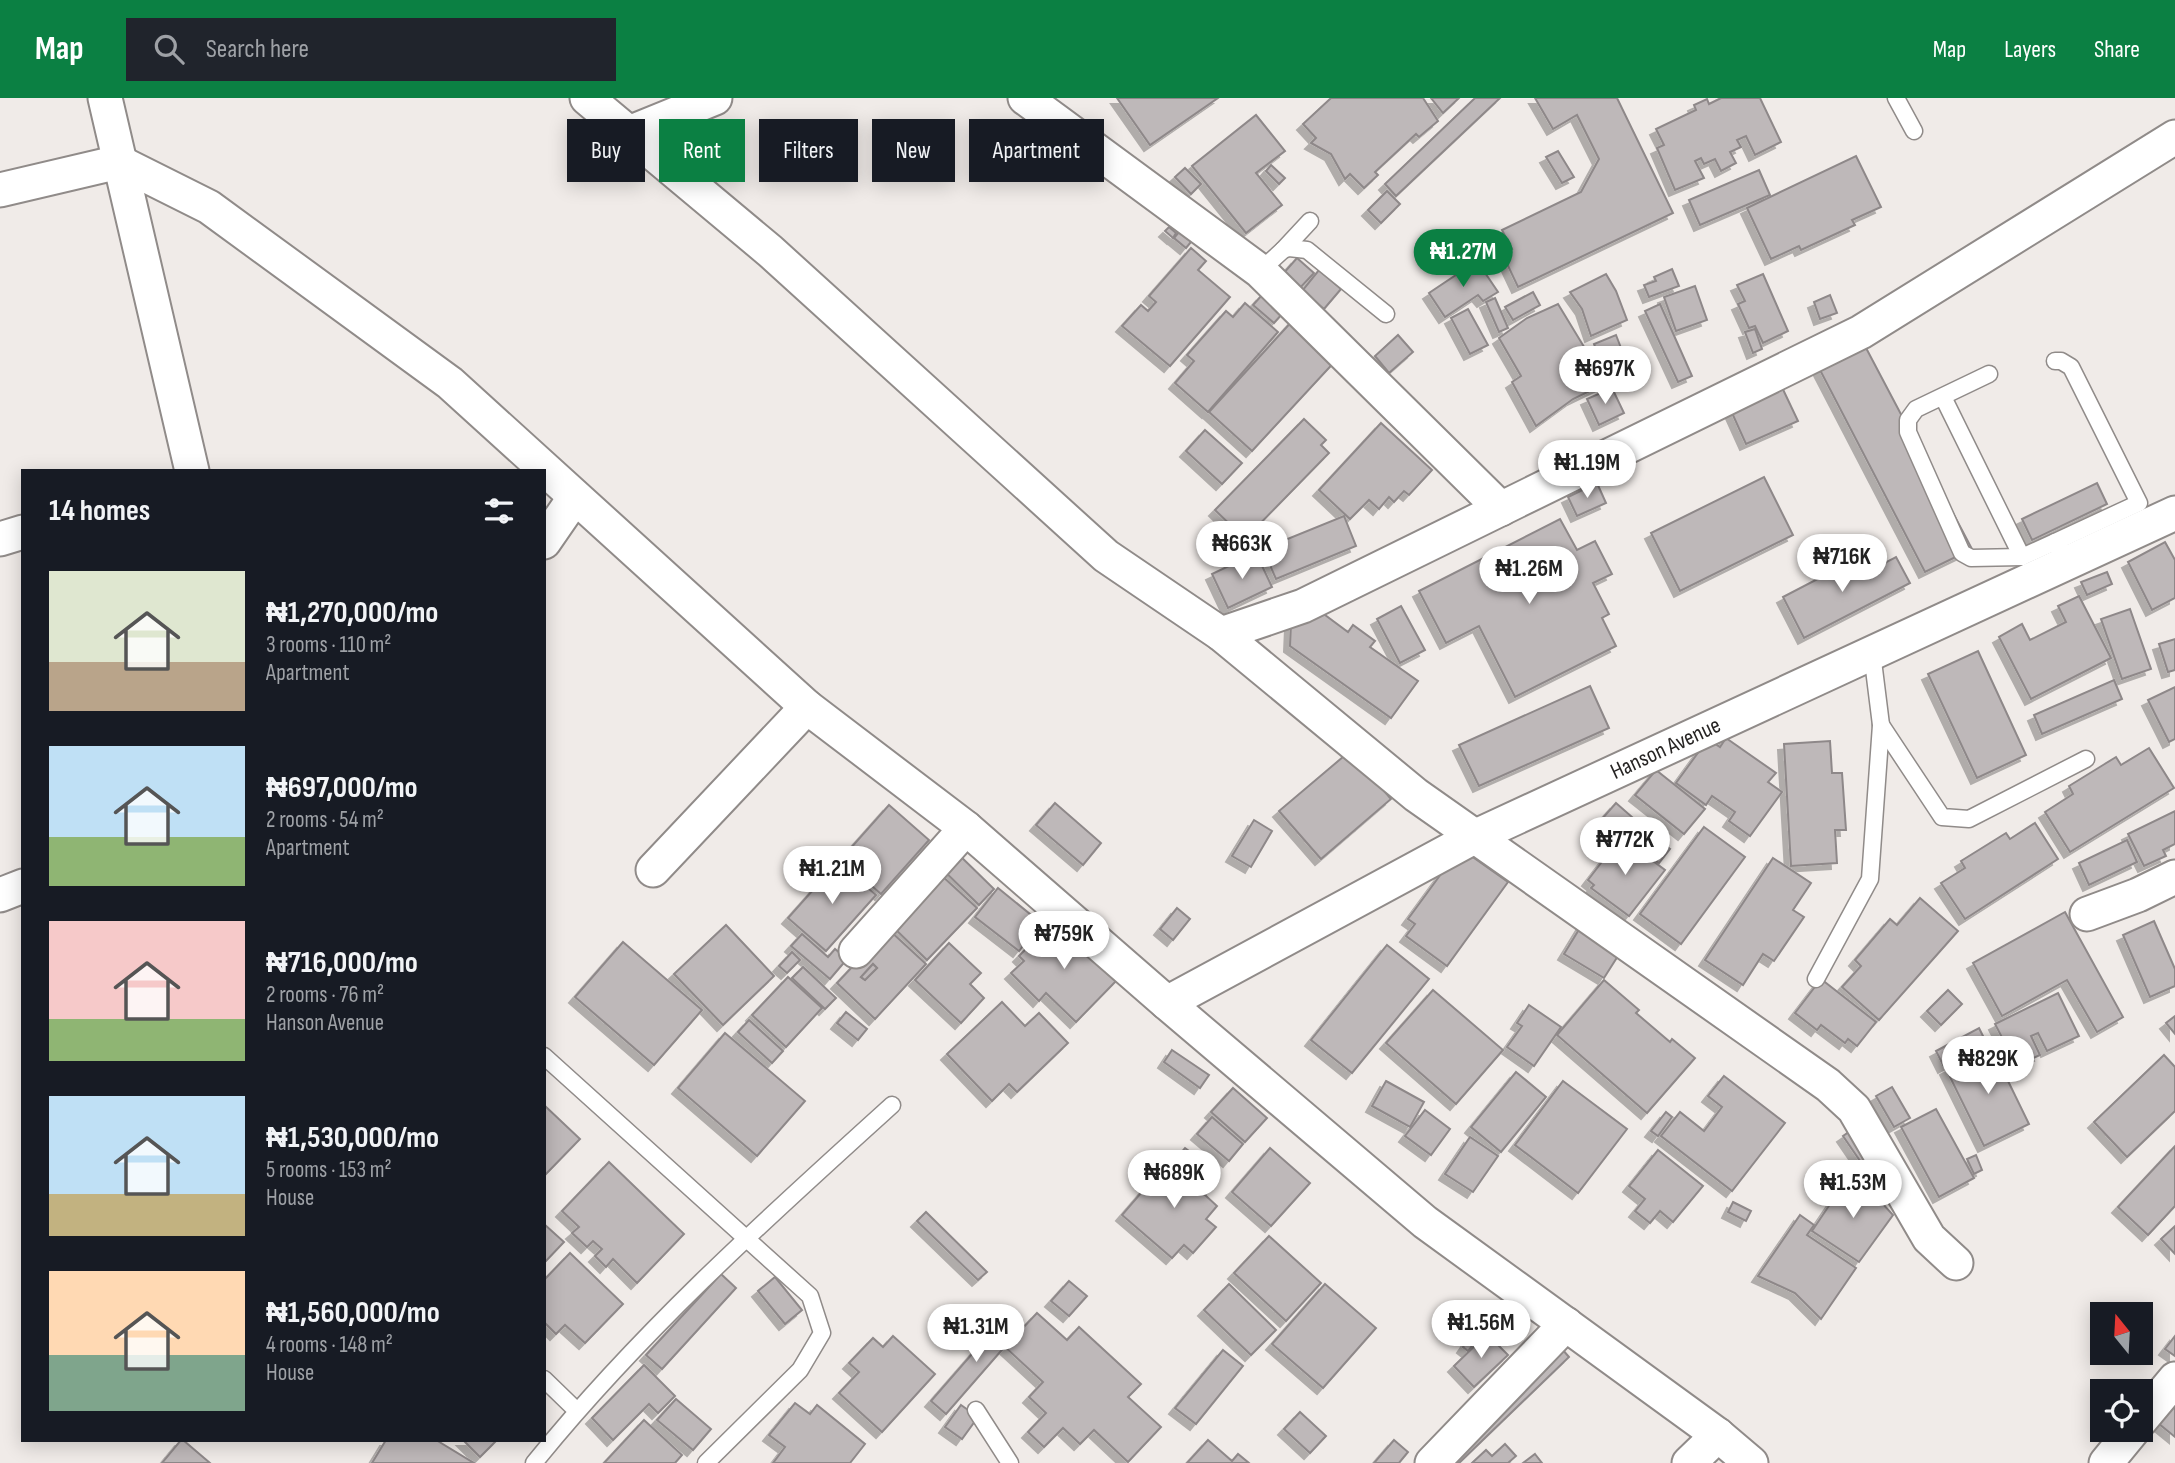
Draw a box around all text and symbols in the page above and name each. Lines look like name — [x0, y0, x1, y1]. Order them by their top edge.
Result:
search box — [126, 18, 616, 81]
text: Map — [35, 29, 84, 69]
icon: search — [150, 30, 188, 68]
text: Search here — [206, 34, 309, 65]
text: Map — [1933, 35, 1966, 64]
text: Layers — [2004, 35, 2056, 64]
text: Share — [2094, 35, 2140, 64]
chip: Buy — [567, 119, 645, 182]
chip: Rent — [659, 119, 745, 182]
chip: Filters — [759, 119, 858, 182]
chip: New — [872, 119, 955, 182]
chip: Apartment — [969, 119, 1104, 182]
pin: ₦1.27M — [1406, 230, 1520, 289]
text: ₦1.27M — [1430, 238, 1496, 266]
pin: ₦697K — [1556, 346, 1654, 406]
text: ₦697K — [1575, 355, 1635, 383]
pin: ₦1.19M — [1530, 440, 1644, 500]
text: ₦1.19M — [1554, 449, 1620, 477]
icon: filters — [480, 492, 518, 530]
text: 14 homes — [49, 493, 150, 529]
pin: ₦663K — [1193, 522, 1291, 581]
text: ₦663K — [1212, 530, 1272, 558]
pin: ₦716K — [1793, 534, 1891, 594]
text: ₦716K — [1813, 543, 1871, 571]
pin: ₦1.26M — [1472, 546, 1586, 606]
text: ₦1.26M — [1495, 555, 1563, 583]
text: ₦1,270,000/mo — [266, 595, 438, 631]
icon: home — [105, 599, 189, 683]
text: 3 rooms · 110 m² — [266, 631, 391, 659]
text: Apartment — [266, 659, 350, 687]
street label: Hanson Avenue — [1606, 711, 1725, 786]
text: ₦697,000/mo — [266, 770, 418, 806]
icon: home — [105, 774, 189, 858]
text: 2 rooms · 54 m² — [266, 806, 384, 834]
pin: ₦772K — [1576, 818, 1674, 877]
text: ₦772K — [1596, 826, 1654, 854]
text: Apartment — [266, 834, 350, 862]
pin: ₦1.21M — [775, 846, 889, 906]
text: ₦1.21M — [799, 855, 865, 883]
pin: ₦759K — [1015, 912, 1113, 971]
text: ₦759K — [1035, 920, 1093, 948]
text: ₦716,000/mo — [266, 945, 418, 981]
icon: home — [105, 949, 189, 1033]
text: 2 rooms · 76 m² — [266, 981, 384, 1009]
text: Hanson Avenue — [266, 1009, 384, 1037]
pin: ₦829K — [1939, 1037, 2037, 1096]
text: ₦829K — [1958, 1045, 2018, 1073]
text: ₦1,530,000/mo — [266, 1120, 439, 1156]
icon: home — [105, 1124, 189, 1208]
pin: ₦689K — [1125, 1150, 1223, 1210]
text: 5 rooms · 153 m² — [266, 1156, 392, 1184]
text: ₦689K — [1144, 1159, 1204, 1187]
pin: ₦1.53M — [1796, 1160, 1910, 1220]
text: ₦1.53M — [1820, 1169, 1886, 1197]
text: House — [266, 1184, 314, 1212]
text: ₦1,560,000/mo — [266, 1295, 440, 1331]
icon: home — [105, 1299, 189, 1383]
pin: ₦1.56M — [1424, 1300, 1538, 1360]
north arrow — [2090, 1302, 2152, 1365]
map controls — [2090, 1302, 2153, 1442]
pin: ₦1.31M — [919, 1304, 1033, 1364]
text: ₦1.56M — [1448, 1309, 1514, 1337]
text: ₦1.31M — [943, 1313, 1009, 1341]
text: 4 rooms · 148 m² — [266, 1331, 393, 1359]
text: House — [266, 1359, 314, 1387]
button: locate — [2090, 1379, 2153, 1442]

